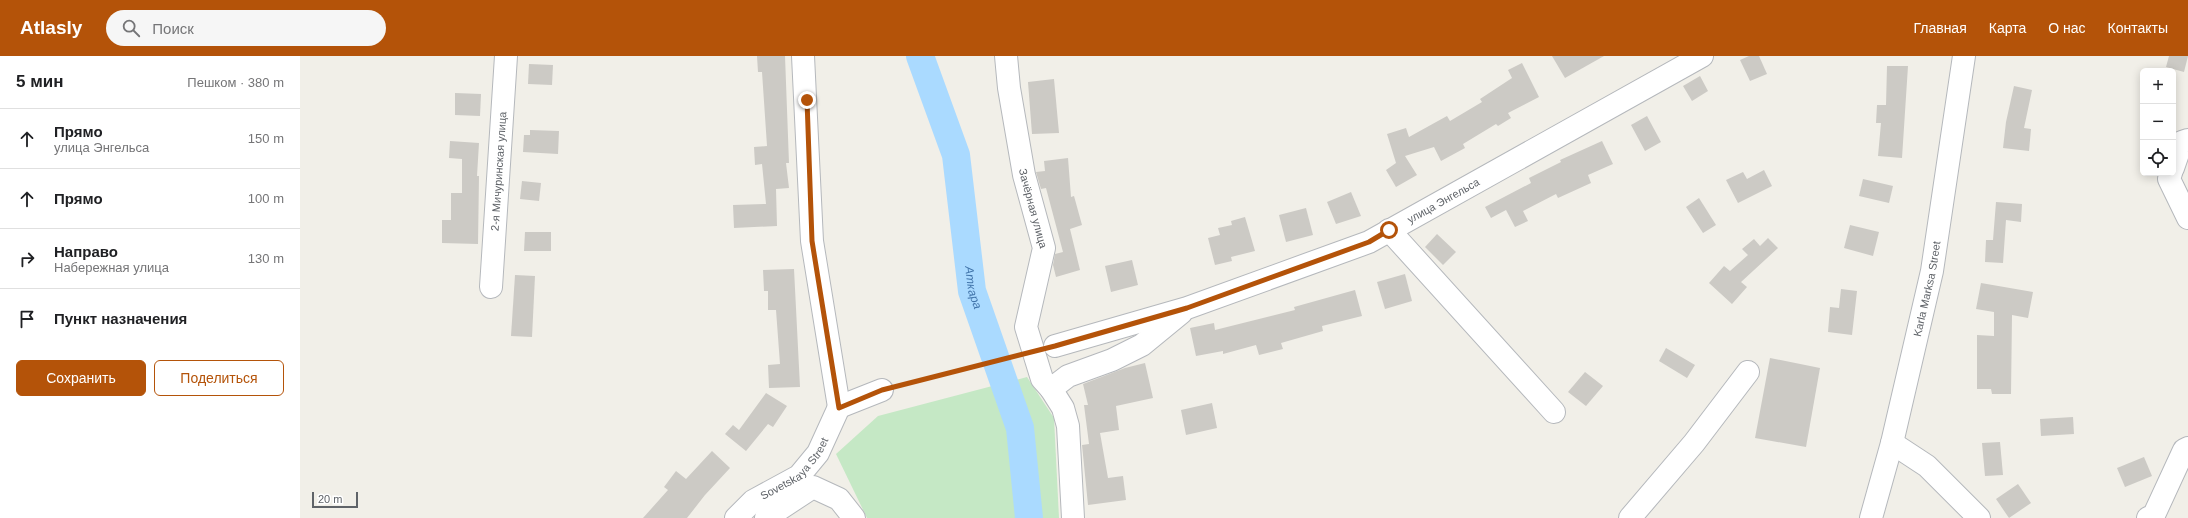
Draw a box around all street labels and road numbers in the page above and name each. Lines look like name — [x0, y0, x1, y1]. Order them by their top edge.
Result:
street label: 2-я Мичуринская улица — [489, 110, 508, 231]
street label: Зачёрная улица — [1017, 168, 1050, 250]
street label: улица Энгельса — [1405, 175, 1482, 225]
street label: Karla Marksa Street — [1911, 240, 1942, 338]
street label: Sovetskaya Street — [758, 436, 830, 502]

